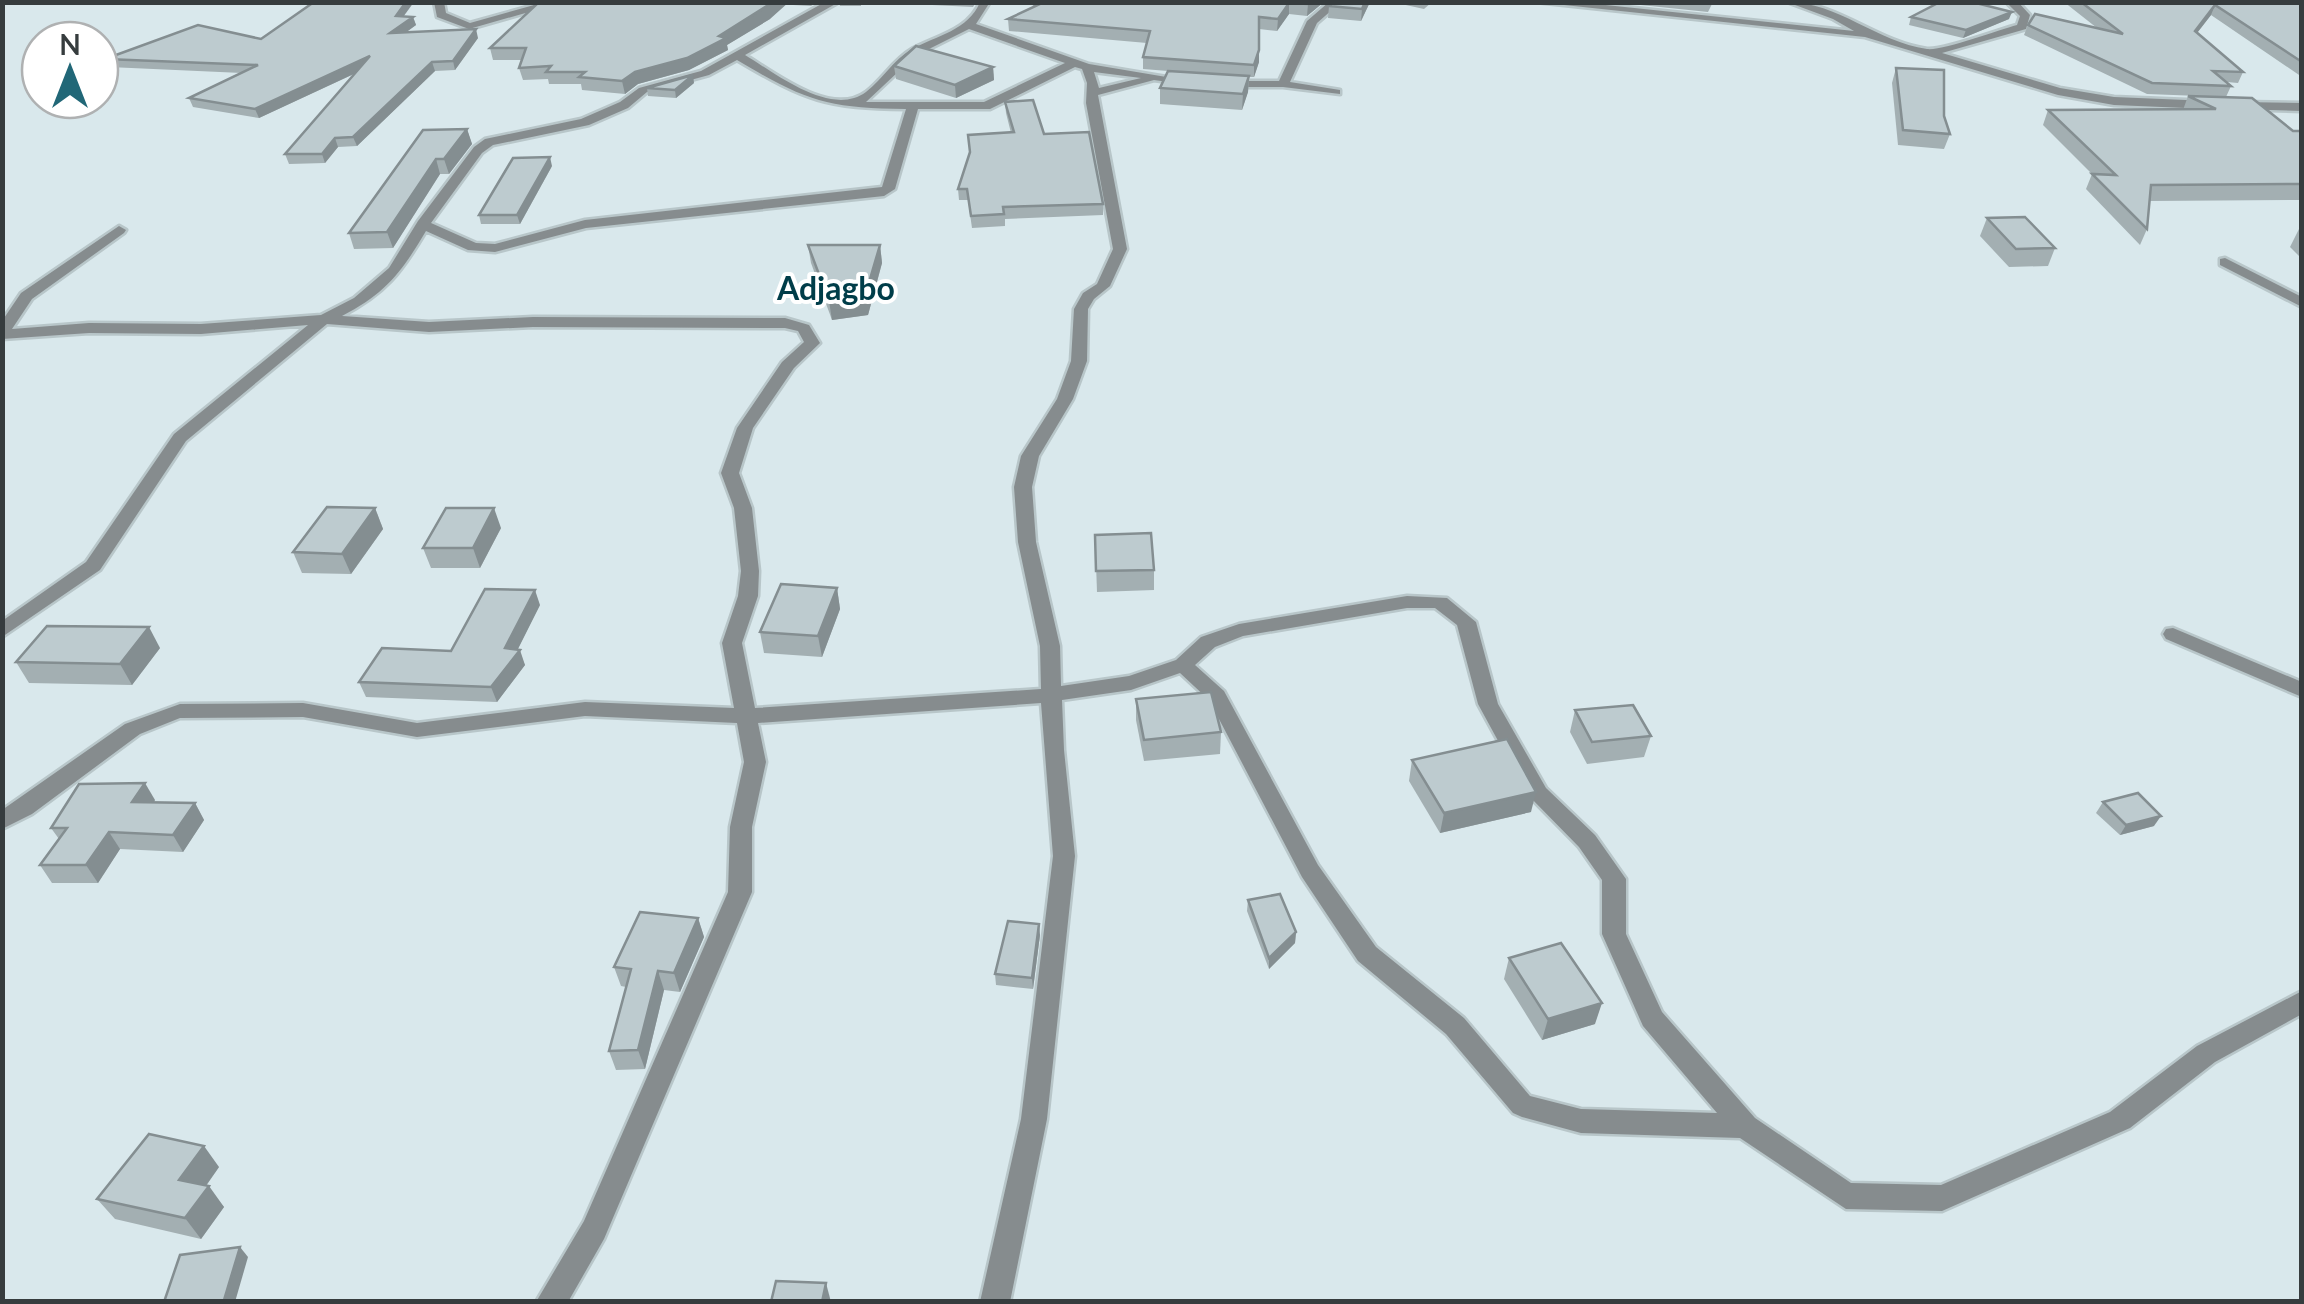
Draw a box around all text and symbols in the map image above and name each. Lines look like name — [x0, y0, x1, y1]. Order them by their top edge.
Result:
north arrow — [20, 20, 120, 120]
text: N — [59, 27, 81, 61]
district label: Adjagbo — [776, 268, 895, 307]

